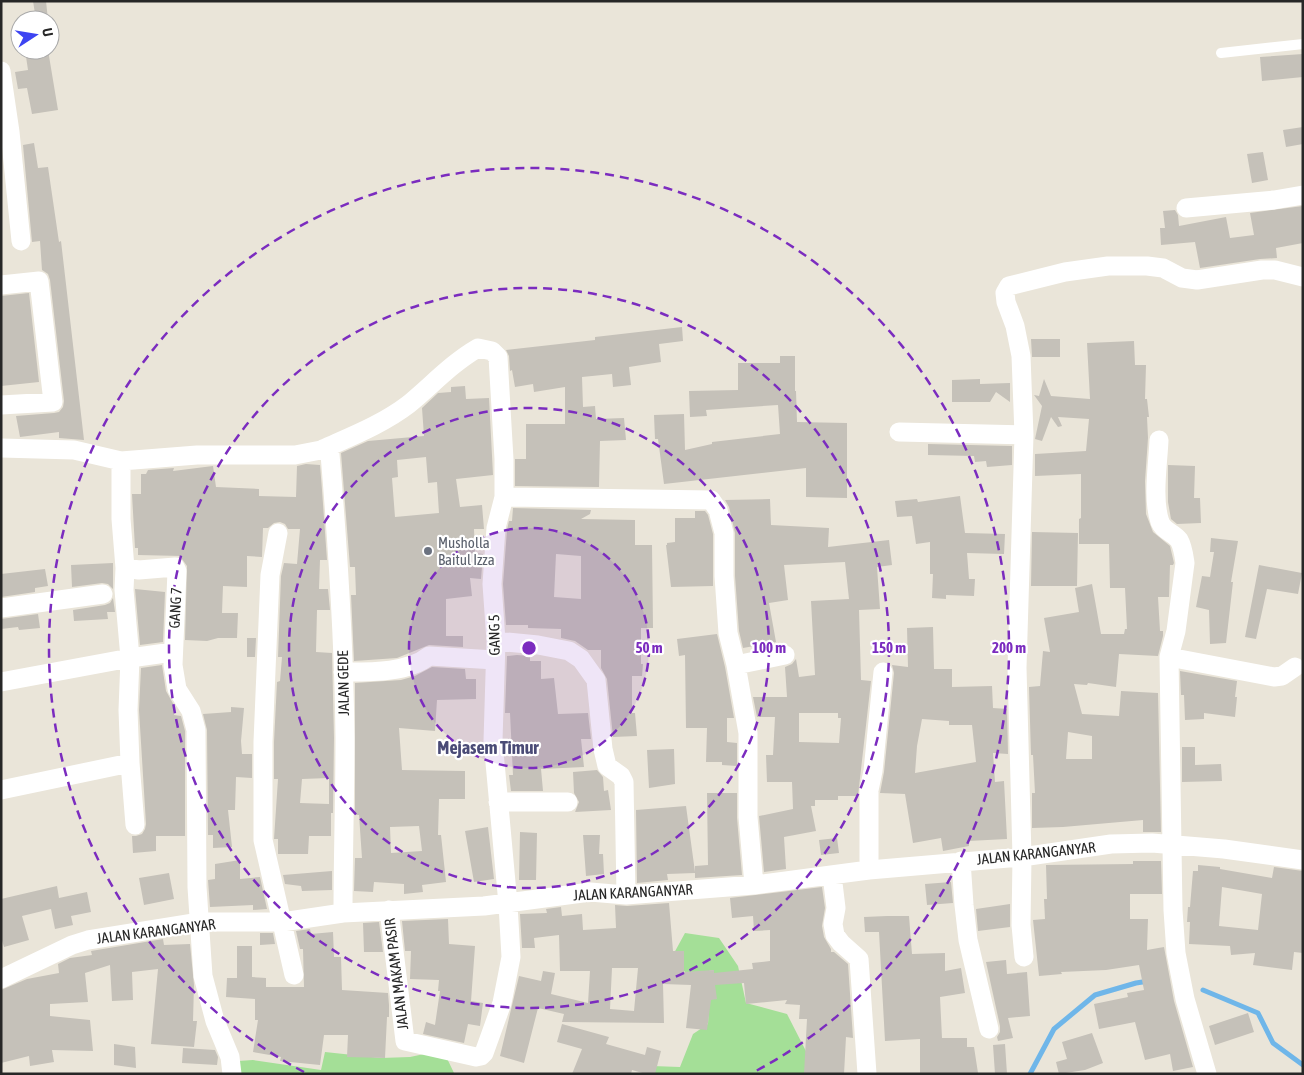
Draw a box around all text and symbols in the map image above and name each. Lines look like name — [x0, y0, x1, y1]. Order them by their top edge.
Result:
north arrow — [10, 10, 60, 60]
text: U — [39, 27, 56, 38]
place label: Musholla Baitul Izza — [438, 534, 495, 568]
marker: Musholla Baitul Izza — [422, 545, 434, 557]
street label: GANG 7 — [165, 587, 185, 629]
street label: GANG 5 — [485, 614, 503, 656]
centre of rings — [520, 639, 538, 657]
text: 50 m — [636, 639, 663, 656]
text: 100 m — [752, 639, 786, 656]
text: 150 m — [872, 639, 906, 656]
text: 200 m — [992, 639, 1026, 656]
street label: JALAN GEDE — [334, 650, 352, 716]
district label: Mejasem Timur — [437, 737, 539, 758]
street label: JALAN KARANGANYAR — [976, 838, 1097, 868]
street label: JALAN KARANGANYAR — [573, 880, 694, 904]
street label: JALAN KARANGANYAR — [96, 915, 217, 947]
street label: JALAN MAKAM PASIR — [381, 917, 411, 1031]

